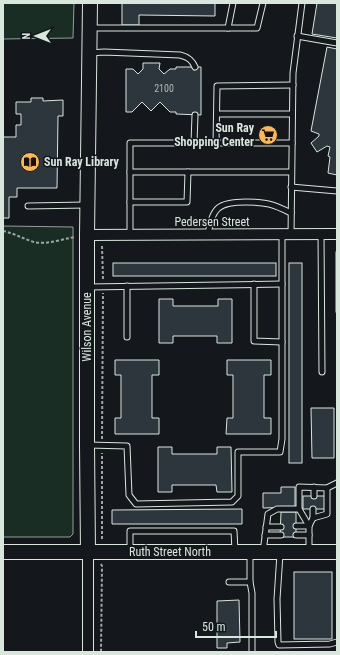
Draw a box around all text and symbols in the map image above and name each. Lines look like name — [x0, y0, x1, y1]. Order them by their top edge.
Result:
north arrow — [16, 16, 56, 56]
text: N — [20, 32, 33, 39]
house number: 2100 — [154, 83, 174, 94]
place label: Sun Ray Shopping Center — [174, 121, 255, 149]
supermarket icon: Sun Ray Shopping Center — [257, 124, 279, 146]
library icon: Sun Ray Library — [19, 151, 41, 173]
place label: Sun Ray Library — [44, 155, 120, 169]
street label: Pedersen Street — [174, 215, 250, 229]
street label: Wilson Avenue — [80, 292, 94, 362]
street label: Ruth Street North — [129, 545, 211, 559]
scale bar — [196, 613, 276, 639]
text: 50 m — [202, 620, 226, 634]

